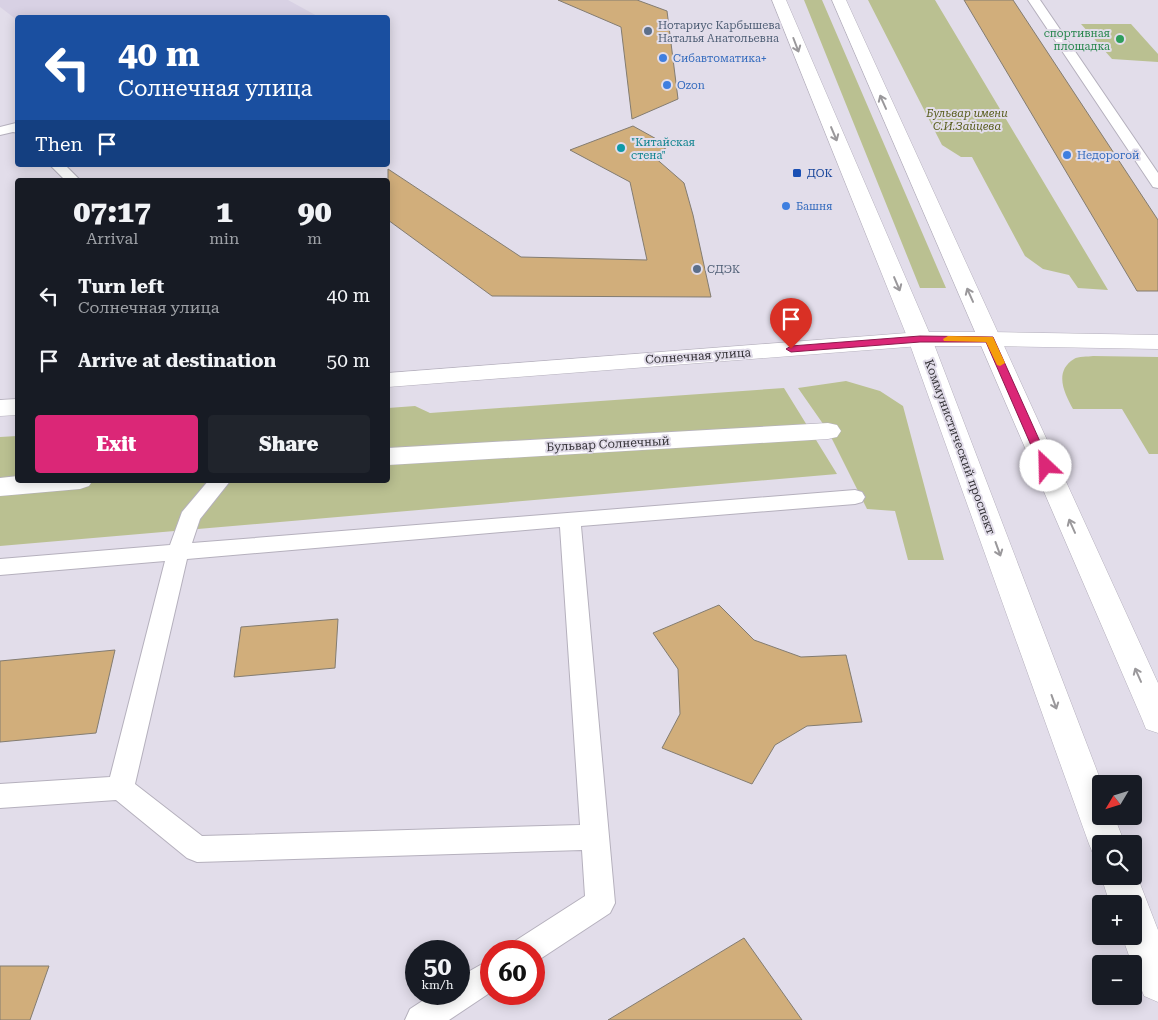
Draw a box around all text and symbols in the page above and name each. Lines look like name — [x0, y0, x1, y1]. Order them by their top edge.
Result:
place label: Нотариус Карбышева Наталья Анатольевна — [658, 19, 781, 45]
marker: Нотариус Карбышева Наталья Анатольевна — [642, 25, 654, 37]
place label: спортивная площадка — [1044, 27, 1110, 53]
marker: спортивная площадка — [1114, 33, 1126, 45]
text: 40 m — [118, 34, 200, 75]
icon: left — [35, 35, 100, 100]
one-way arrow — [792, 37, 802, 52]
marker: Сибавтоматика+ — [657, 52, 669, 64]
place label: Сибавтоматика+ — [673, 52, 767, 65]
text: Солнечная улица — [118, 76, 312, 101]
marker: Ozon — [661, 79, 673, 91]
place label: Ozon — [677, 79, 705, 92]
one-way arrow — [878, 95, 888, 110]
park label: Бульвар имени С.И.Зайцева — [925, 107, 1008, 133]
one-way arrow — [829, 126, 839, 141]
icon: arrive — [93, 130, 121, 158]
text: Then — [35, 133, 83, 156]
place label: "Китайская стена" — [631, 136, 695, 162]
marker: "Китайская стена" — [615, 142, 627, 154]
marker: Недорогой — [1061, 149, 1073, 161]
place label: Недорогой — [1077, 149, 1139, 162]
marker: ДОК — [791, 167, 803, 179]
place label: ДОК — [807, 167, 832, 180]
text: 07:17 — [74, 194, 151, 229]
text: 1 — [216, 194, 233, 229]
text: 90 — [298, 194, 331, 229]
marker: Башня — [780, 200, 792, 212]
place label: Башня — [796, 200, 833, 213]
text: Arrival — [86, 229, 138, 248]
text: min — [209, 229, 239, 248]
text: m — [307, 229, 322, 248]
marker: СДЭК — [691, 263, 703, 275]
place label: СДЭК — [707, 263, 740, 276]
text: Turn left — [78, 275, 164, 298]
one-way arrow — [893, 276, 902, 291]
icon: left — [35, 282, 63, 310]
text: 40 m — [327, 284, 370, 307]
one-way arrow — [964, 288, 974, 303]
text: Солнечная улица — [78, 298, 219, 317]
pin — [770, 298, 812, 349]
icon: arrive — [777, 305, 805, 333]
street label: Солнечная улица — [645, 345, 752, 367]
icon: arrive — [35, 347, 63, 375]
text: Arrive at destination — [78, 349, 276, 372]
text: 50 m — [327, 349, 370, 372]
street label: Коммунистический проспект — [922, 357, 998, 537]
button: Exit — [35, 415, 198, 473]
button: Share — [208, 415, 370, 473]
street label: Бульвар Солнечный — [546, 434, 670, 454]
position arrow — [1019, 439, 1071, 491]
one-way arrow — [1067, 519, 1077, 534]
one-way arrow — [994, 541, 1003, 556]
one-way arrow — [1133, 668, 1143, 683]
one-way arrow — [1050, 693, 1059, 709]
north arrow — [1092, 775, 1142, 825]
map controls — [1092, 775, 1142, 1005]
button: search — [1092, 835, 1142, 885]
button: + — [1092, 895, 1142, 945]
speed limit sign: 60 — [480, 940, 545, 1005]
text: 50 — [423, 952, 452, 981]
button: − — [1092, 955, 1142, 1005]
text: km/h — [421, 978, 454, 992]

